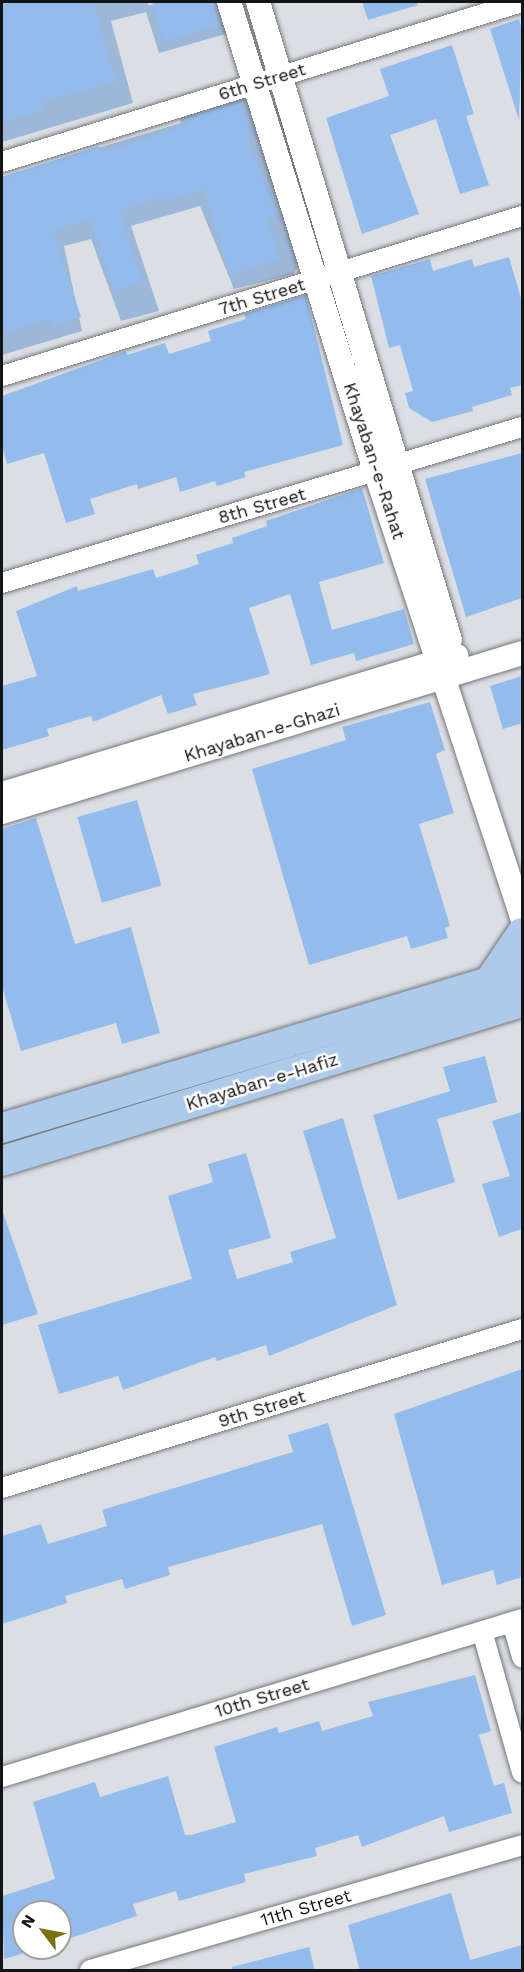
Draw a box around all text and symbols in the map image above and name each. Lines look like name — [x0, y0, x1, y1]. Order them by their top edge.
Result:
street label: 6th Street — [216, 59, 308, 105]
street label: 7th Street — [216, 274, 308, 320]
street label: Khayaban-e-Rahat — [338, 380, 410, 542]
street label: 8th Street — [216, 483, 308, 529]
street label: Khayaban-e-Ghazi — [181, 699, 343, 767]
street label: Khayaban-e-Hafiz — [183, 1049, 341, 1115]
street label: 9th Street — [216, 1385, 308, 1433]
street label: 10th Street — [212, 1673, 312, 1723]
street label: 11th Street — [258, 1885, 354, 1931]
north arrow — [12, 1900, 72, 1960]
text: N — [17, 1911, 39, 1931]

